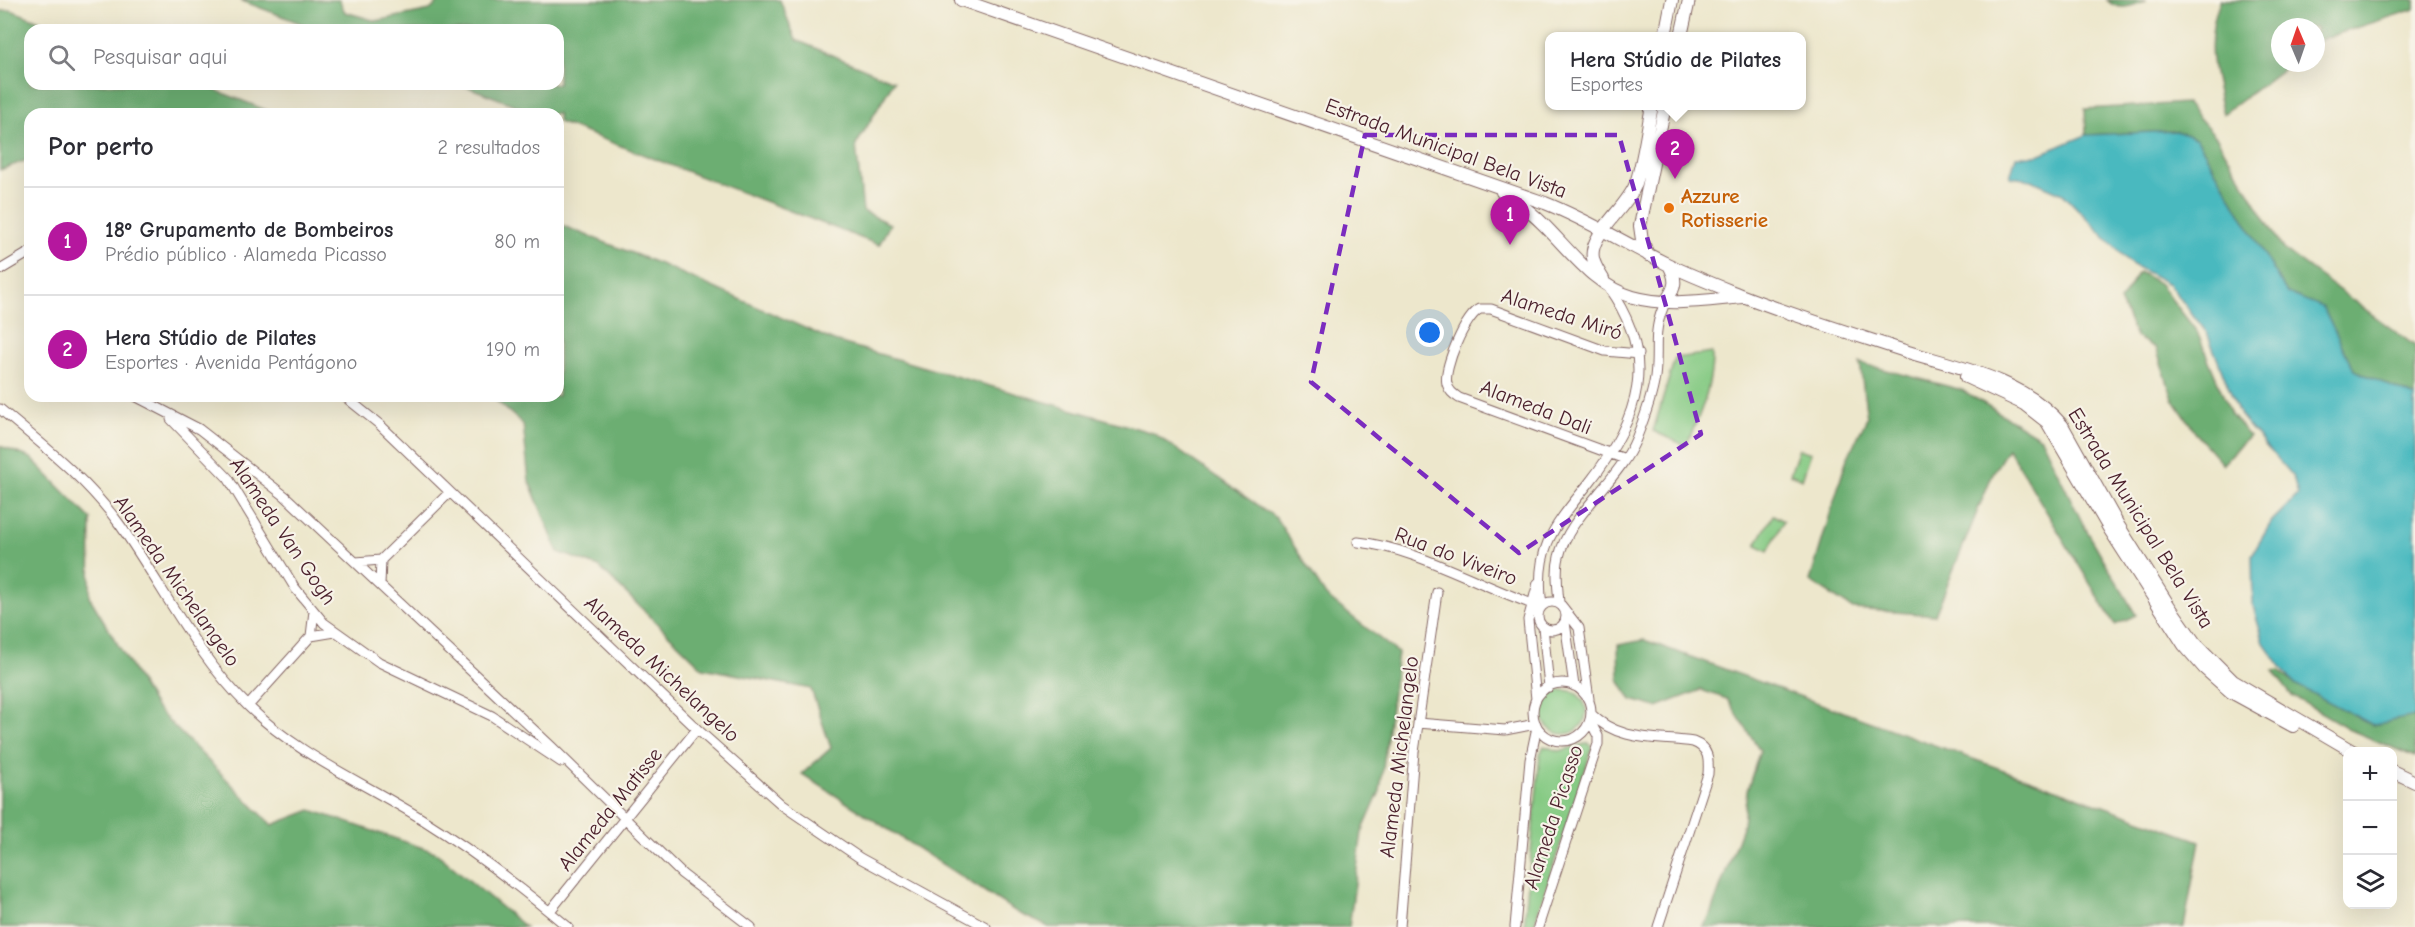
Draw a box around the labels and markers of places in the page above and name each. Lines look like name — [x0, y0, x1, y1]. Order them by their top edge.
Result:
pin: 2 — [1656, 130, 1694, 179]
place label: Azzure Rotisserie — [1681, 184, 1768, 232]
pin: 1 — [1490, 196, 1530, 245]
marker: Azzure Rotisserie — [1662, 201, 1676, 215]

